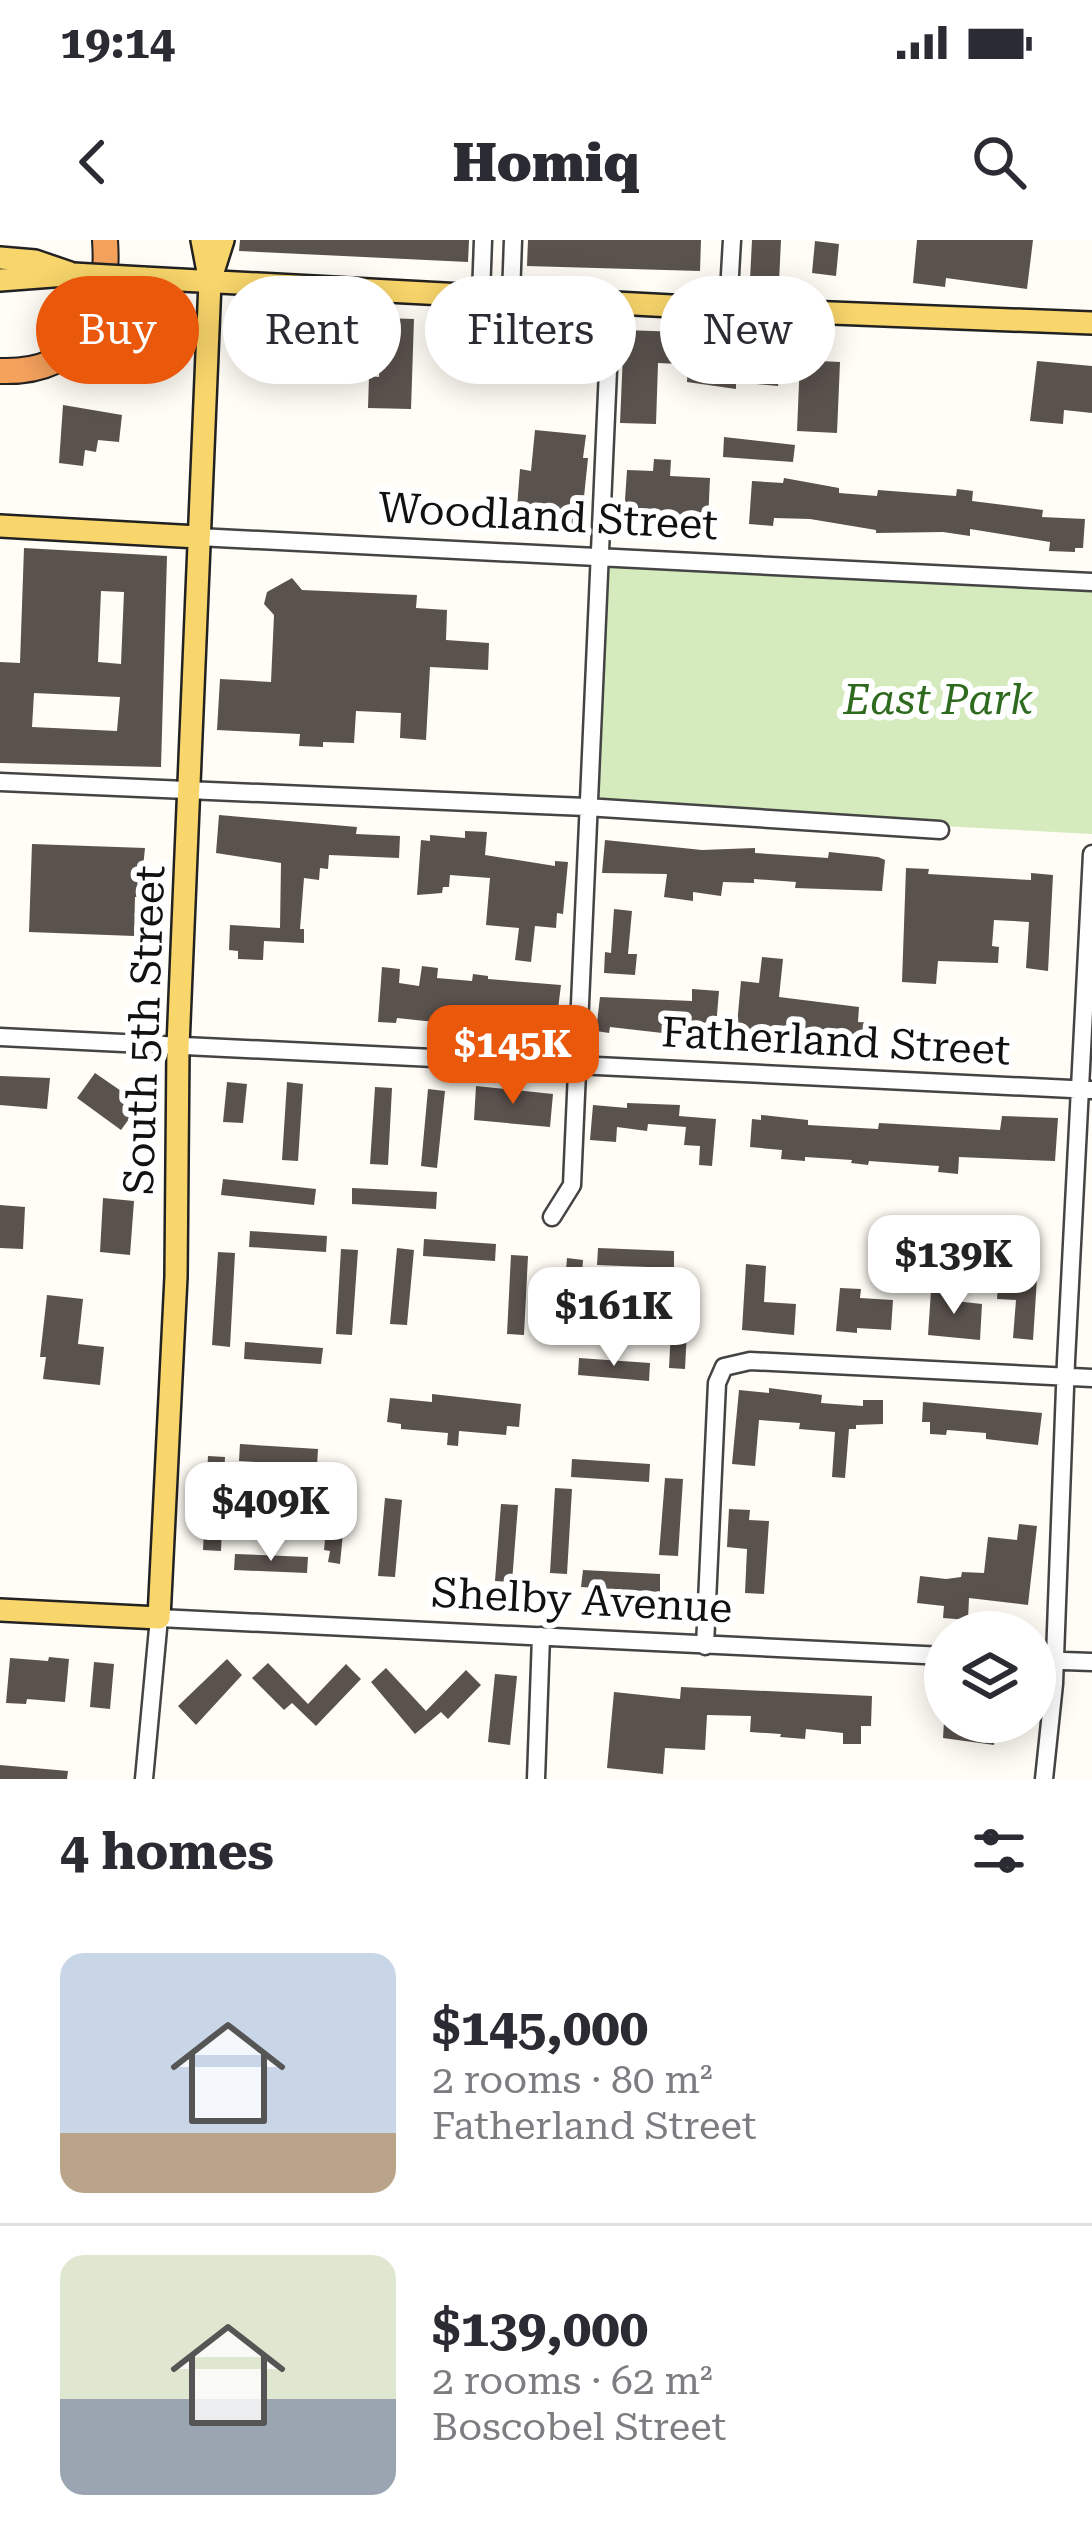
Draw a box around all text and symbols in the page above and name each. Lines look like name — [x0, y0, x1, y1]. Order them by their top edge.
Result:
text: 19:14 — [60, 16, 175, 69]
icon: back — [60, 129, 126, 195]
icon: search — [966, 129, 1032, 195]
text: Homiq — [452, 131, 640, 194]
chip: Buy — [36, 276, 199, 384]
chip: Rent — [223, 276, 401, 384]
chip: Filters — [425, 276, 636, 384]
chip: New — [660, 276, 835, 384]
street label: Woodland Street — [377, 483, 719, 549]
park label: East Park — [842, 675, 1033, 724]
street label: South 5th Street — [114, 864, 174, 1196]
pin: $145K — [429, 1005, 597, 1107]
street label: Fatherland Street — [660, 1007, 1012, 1075]
text: $145K — [454, 1021, 572, 1067]
pin: $139K — [870, 1215, 1038, 1317]
text: $139K — [895, 1231, 1013, 1277]
pin: $161K — [530, 1267, 698, 1369]
text: $161K — [555, 1283, 673, 1329]
pin: $409K — [187, 1462, 355, 1564]
text: $409K — [212, 1478, 330, 1524]
street label: Shelby Avenue — [430, 1568, 734, 1632]
map controls — [924, 1611, 1056, 1743]
button: layers — [924, 1611, 1056, 1743]
icon: filters — [966, 1818, 1032, 1884]
text: 4 homes — [60, 1822, 274, 1881]
text: $145,000 — [432, 1998, 648, 2057]
icon: home — [156, 2001, 300, 2145]
text: 2 rooms · 80 m² — [432, 2057, 713, 2103]
text: Fatherland Street — [432, 2103, 756, 2149]
text: $139,000 — [432, 2299, 648, 2358]
icon: home — [156, 2303, 300, 2447]
text: 2 rooms · 62 m² — [432, 2358, 713, 2404]
text: Boscobel Street — [432, 2404, 726, 2450]

